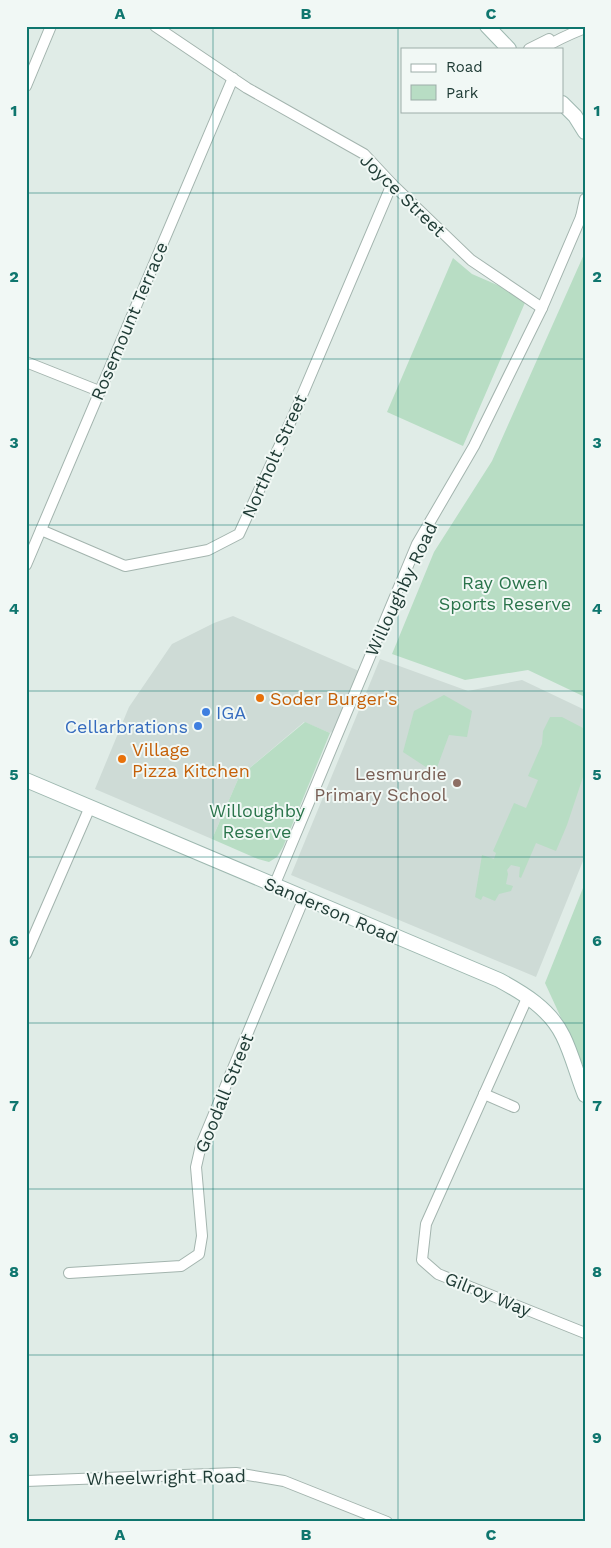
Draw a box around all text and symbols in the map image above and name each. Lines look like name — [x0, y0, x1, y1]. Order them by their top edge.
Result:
text: A — [115, 4, 126, 23]
text: B — [301, 4, 312, 23]
text: C — [486, 4, 497, 23]
legend — [401, 48, 564, 112]
text: Road — [446, 58, 483, 76]
text: Park — [446, 84, 479, 102]
text: 1 — [11, 101, 17, 120]
text: 1 — [594, 101, 600, 120]
street label: Joyce Street — [356, 149, 450, 241]
street label: Rosemount Terrace — [86, 239, 172, 403]
text: 2 — [9, 267, 19, 286]
text: 2 — [592, 267, 602, 286]
street label: Northolt Street — [237, 390, 311, 521]
text: 3 — [9, 433, 19, 452]
text: 3 — [592, 433, 602, 452]
street label: Willoughby Road — [361, 519, 441, 659]
park label: Ray Owen Sports Reserve — [439, 572, 571, 614]
text: 4 — [9, 599, 19, 618]
text: 4 — [592, 599, 602, 618]
place label: Soder Burger's — [270, 688, 398, 709]
marker: Soder Burger's — [254, 692, 266, 704]
place label: IGA — [216, 702, 246, 723]
marker: IGA — [200, 706, 212, 718]
place label: Cellarbrations — [65, 716, 188, 737]
marker: Cellarbrations — [192, 720, 204, 732]
place label: Village Pizza Kitchen — [132, 739, 250, 781]
marker: Village Pizza Kitchen — [116, 753, 128, 765]
place label: Lesmurdie Primary School — [314, 763, 447, 805]
text: 5 — [9, 765, 19, 784]
text: 5 — [592, 765, 602, 784]
marker: Lesmurdie Primary School — [451, 777, 463, 789]
park label: Willoughby Reserve — [209, 800, 306, 842]
street label: Sanderson Road — [261, 872, 401, 948]
text: 6 — [9, 931, 19, 950]
text: 6 — [592, 931, 602, 950]
street label: Goodall Street — [191, 1030, 258, 1156]
text: 7 — [9, 1096, 19, 1115]
text: 7 — [592, 1096, 602, 1115]
text: 8 — [9, 1262, 19, 1281]
text: 8 — [592, 1262, 602, 1281]
street label: Gilroy Way — [442, 1267, 535, 1321]
text: 9 — [9, 1428, 19, 1447]
text: 9 — [592, 1428, 602, 1447]
street label: Wheelwright Road — [86, 1465, 246, 1489]
text: A — [115, 1525, 126, 1544]
text: B — [301, 1525, 312, 1544]
text: C — [486, 1525, 497, 1544]

